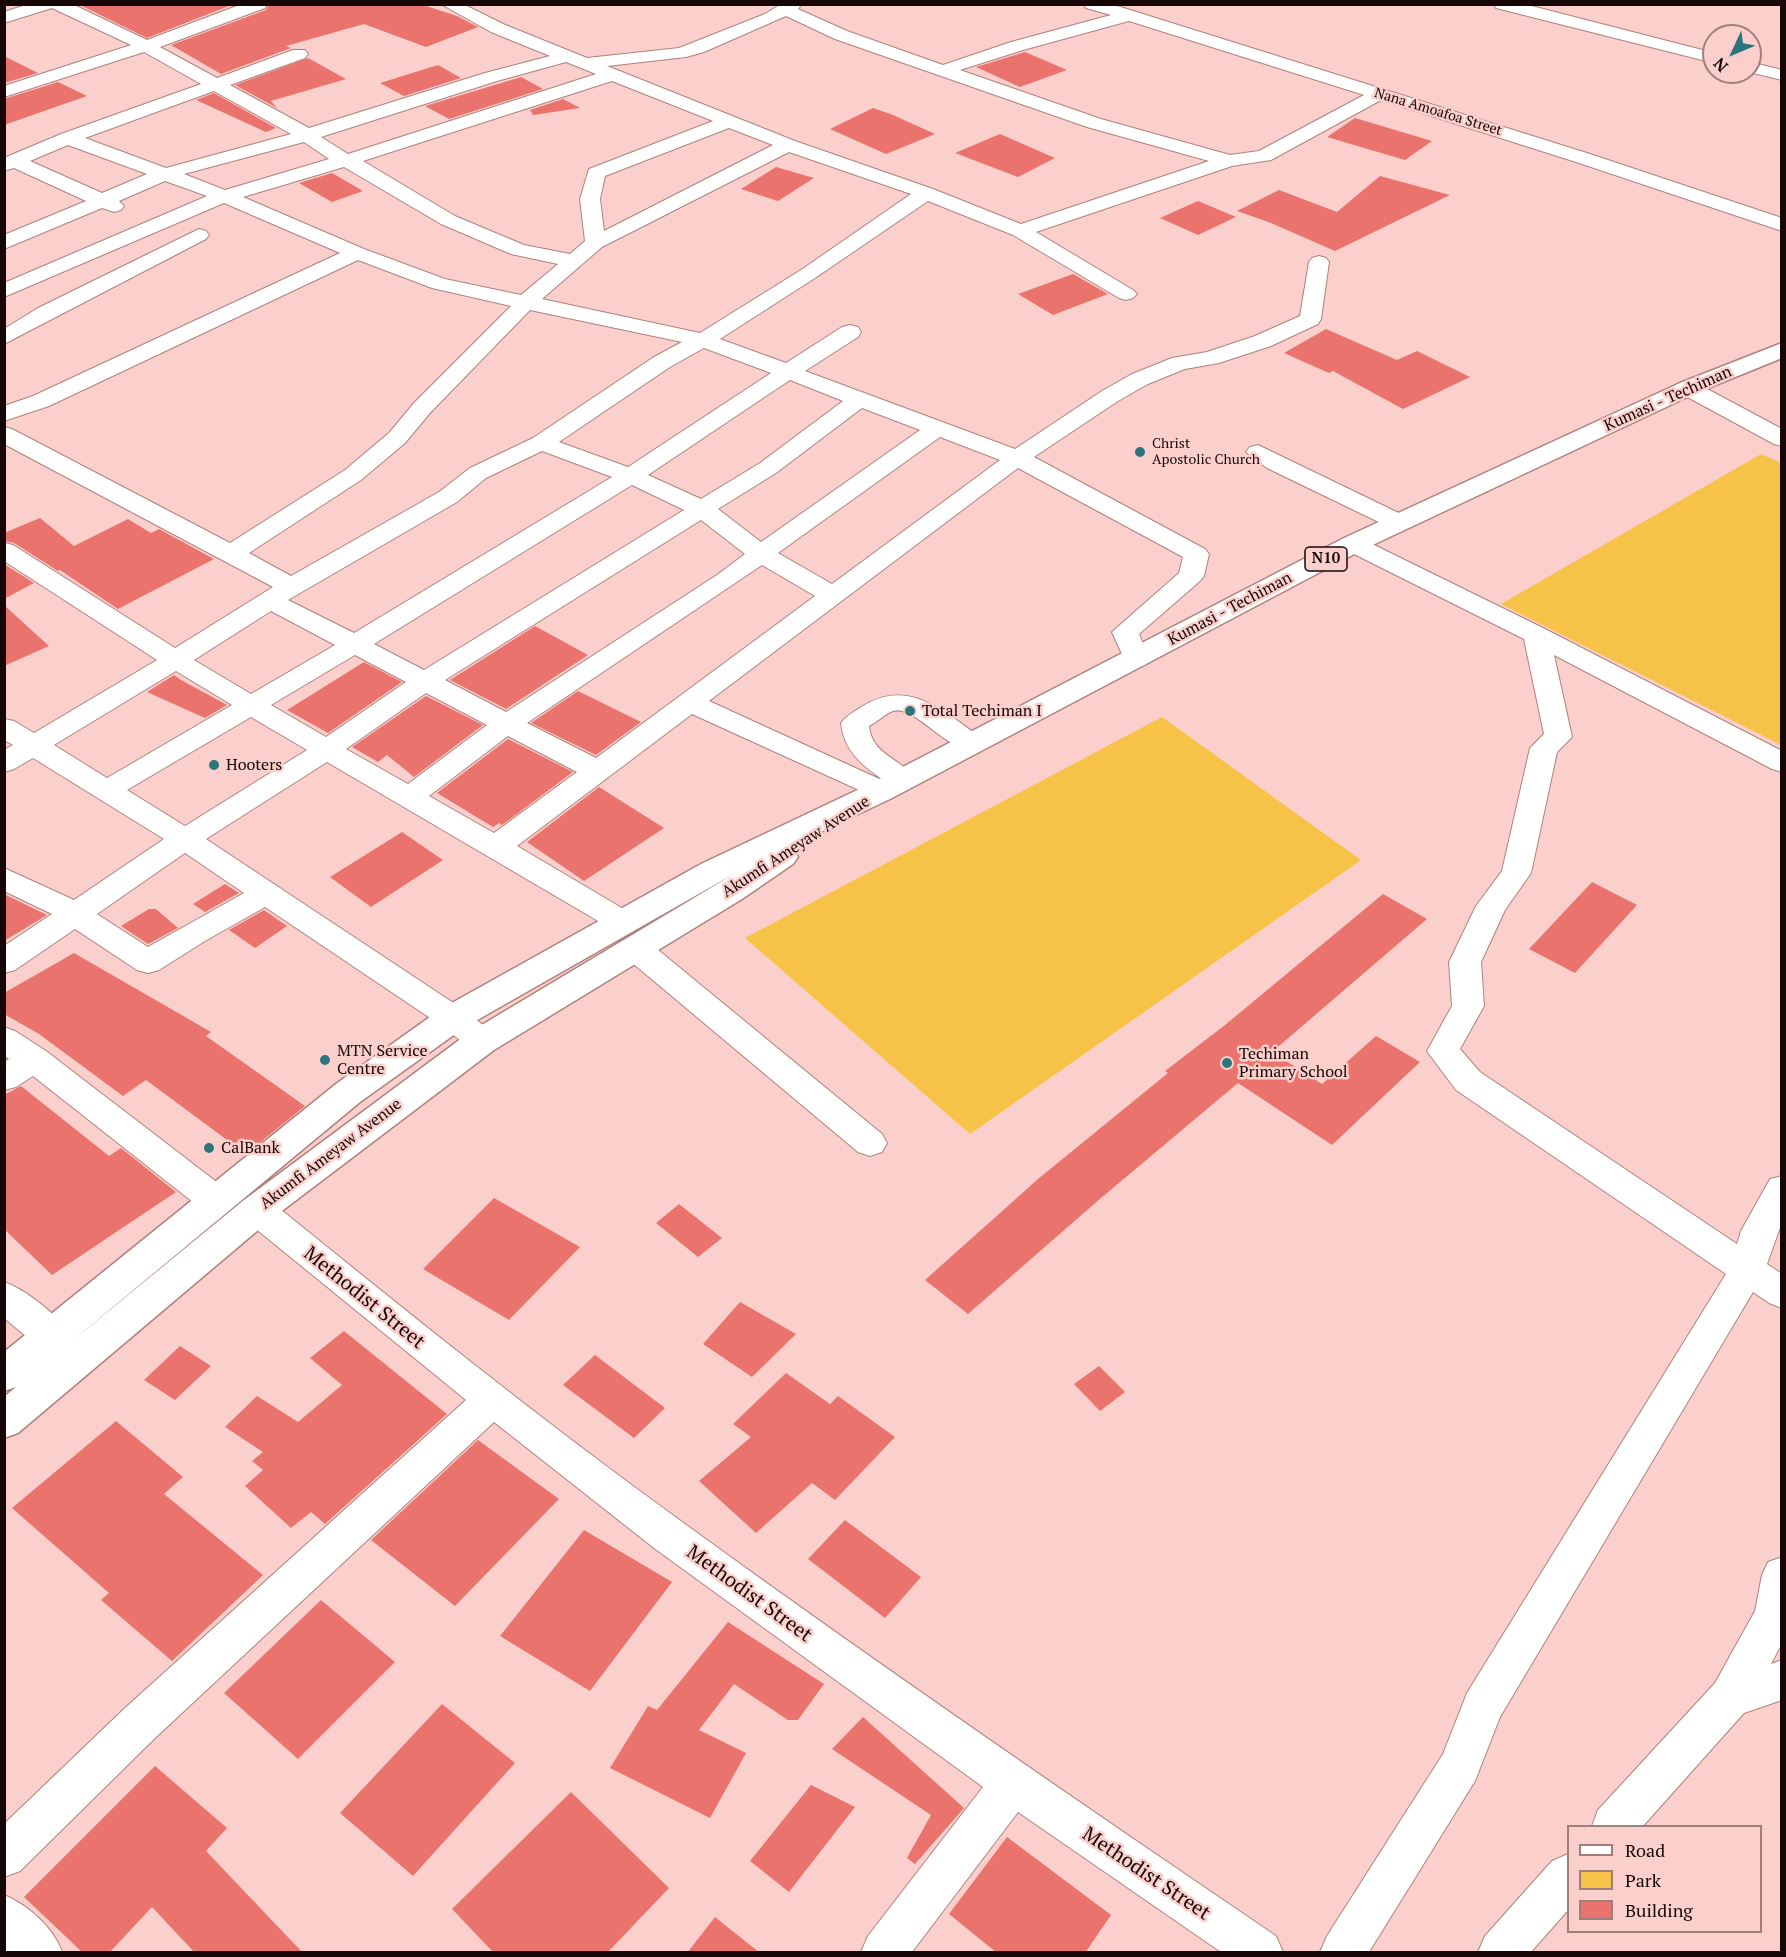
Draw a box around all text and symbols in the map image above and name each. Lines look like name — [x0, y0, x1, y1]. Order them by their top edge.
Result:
north arrow — [1702, 24, 1762, 84]
text: N — [1708, 53, 1733, 77]
street label: Nana Amoafoa Street — [1372, 85, 1504, 139]
street label: Kumasi - Techiman — [1601, 362, 1735, 436]
place label: Christ Apostolic Church — [1152, 436, 1260, 468]
marker: Christ Apostolic Church — [1133, 445, 1147, 459]
road number: N10 — [1305, 547, 1347, 571]
street label: Kumasi - Techiman — [1165, 568, 1295, 650]
place label: Total Techiman I — [922, 701, 1042, 721]
marker: Total Techiman I — [903, 704, 917, 718]
place label: Hooters — [226, 755, 282, 775]
marker: Hooters — [207, 758, 221, 772]
street label: Akumfi Ameyaw Avenue — [719, 792, 873, 902]
place label: MTN Service Centre — [337, 1041, 428, 1079]
place label: Techiman Primary School — [1239, 1044, 1348, 1082]
marker: MTN Service Centre — [318, 1053, 332, 1067]
marker: Techiman Primary School — [1220, 1056, 1234, 1070]
street label: Akumfi Ameyaw Avenue — [256, 1095, 406, 1213]
place label: CalBank — [221, 1138, 280, 1158]
marker: CalBank — [202, 1141, 216, 1155]
street label: Methodist Street — [299, 1242, 429, 1354]
street label: Methodist Street — [682, 1540, 816, 1648]
street label: Methodist Street — [1078, 1822, 1214, 1926]
legend — [1567, 1825, 1762, 1933]
text: Road — [1625, 1838, 1665, 1862]
text: Park — [1625, 1868, 1661, 1892]
text: Building — [1625, 1898, 1693, 1922]

